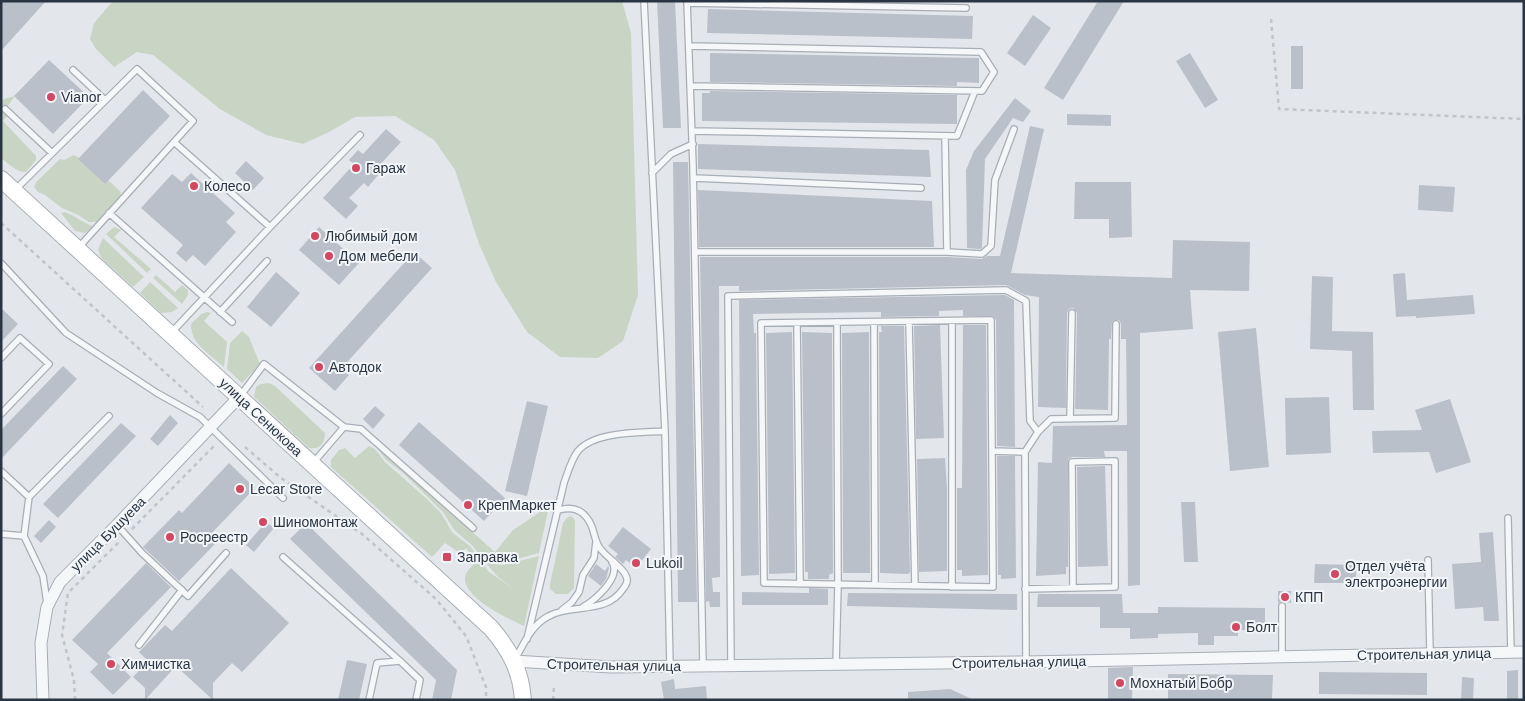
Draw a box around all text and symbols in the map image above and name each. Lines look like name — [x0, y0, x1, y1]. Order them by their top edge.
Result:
place label: Vianor — [61, 89, 102, 105]
marker: Vianor — [45, 91, 57, 103]
place label: Гараж — [366, 160, 406, 176]
marker: Гараж — [350, 162, 362, 174]
place label: Колесо — [204, 178, 251, 194]
marker: Колесо — [188, 180, 200, 192]
place label: Любимый дом — [325, 228, 418, 244]
marker: Любимый дом — [309, 230, 321, 242]
place label: Дом мебели — [339, 248, 418, 264]
marker: Дом мебели — [323, 250, 335, 262]
place label: Автодок — [329, 359, 382, 375]
marker: Автодок — [313, 361, 325, 373]
street label: улица Сенюкова — [216, 374, 306, 460]
place label: Lecar Store — [250, 481, 323, 497]
marker: Lecar Store — [234, 483, 246, 495]
street label: улица Бушуева — [67, 493, 149, 575]
place label: КрепМаркет — [478, 497, 557, 513]
marker: КрепМаркет — [462, 499, 474, 511]
place label: Шиномонтаж — [273, 514, 358, 530]
marker: Шиномонтаж — [257, 516, 269, 528]
place label: Росреестр — [180, 529, 248, 545]
marker: Росреестр — [164, 531, 176, 543]
place label: Заправка — [457, 549, 518, 565]
marker: Заправка — [441, 551, 453, 563]
place label: Lukoil — [646, 555, 683, 571]
marker: Lukoil — [630, 557, 642, 569]
place label: Отдел учёта электроэнергии — [1345, 558, 1447, 590]
marker: Отдел учёта электроэнергии — [1329, 568, 1341, 580]
place label: КПП — [1295, 589, 1323, 605]
marker: КПП — [1279, 591, 1291, 603]
place label: Болт — [1246, 619, 1278, 635]
marker: Болт — [1230, 621, 1242, 633]
street label: Строительная улица — [1357, 645, 1492, 663]
street label: Строительная улица — [952, 653, 1087, 671]
place label: Химчистка — [121, 656, 191, 672]
street label: Строительная улица — [547, 656, 682, 674]
marker: Химчистка — [105, 658, 117, 670]
place label: Мохнатый Бобр — [1130, 675, 1233, 691]
marker: Мохнатый Бобр — [1114, 677, 1126, 689]

